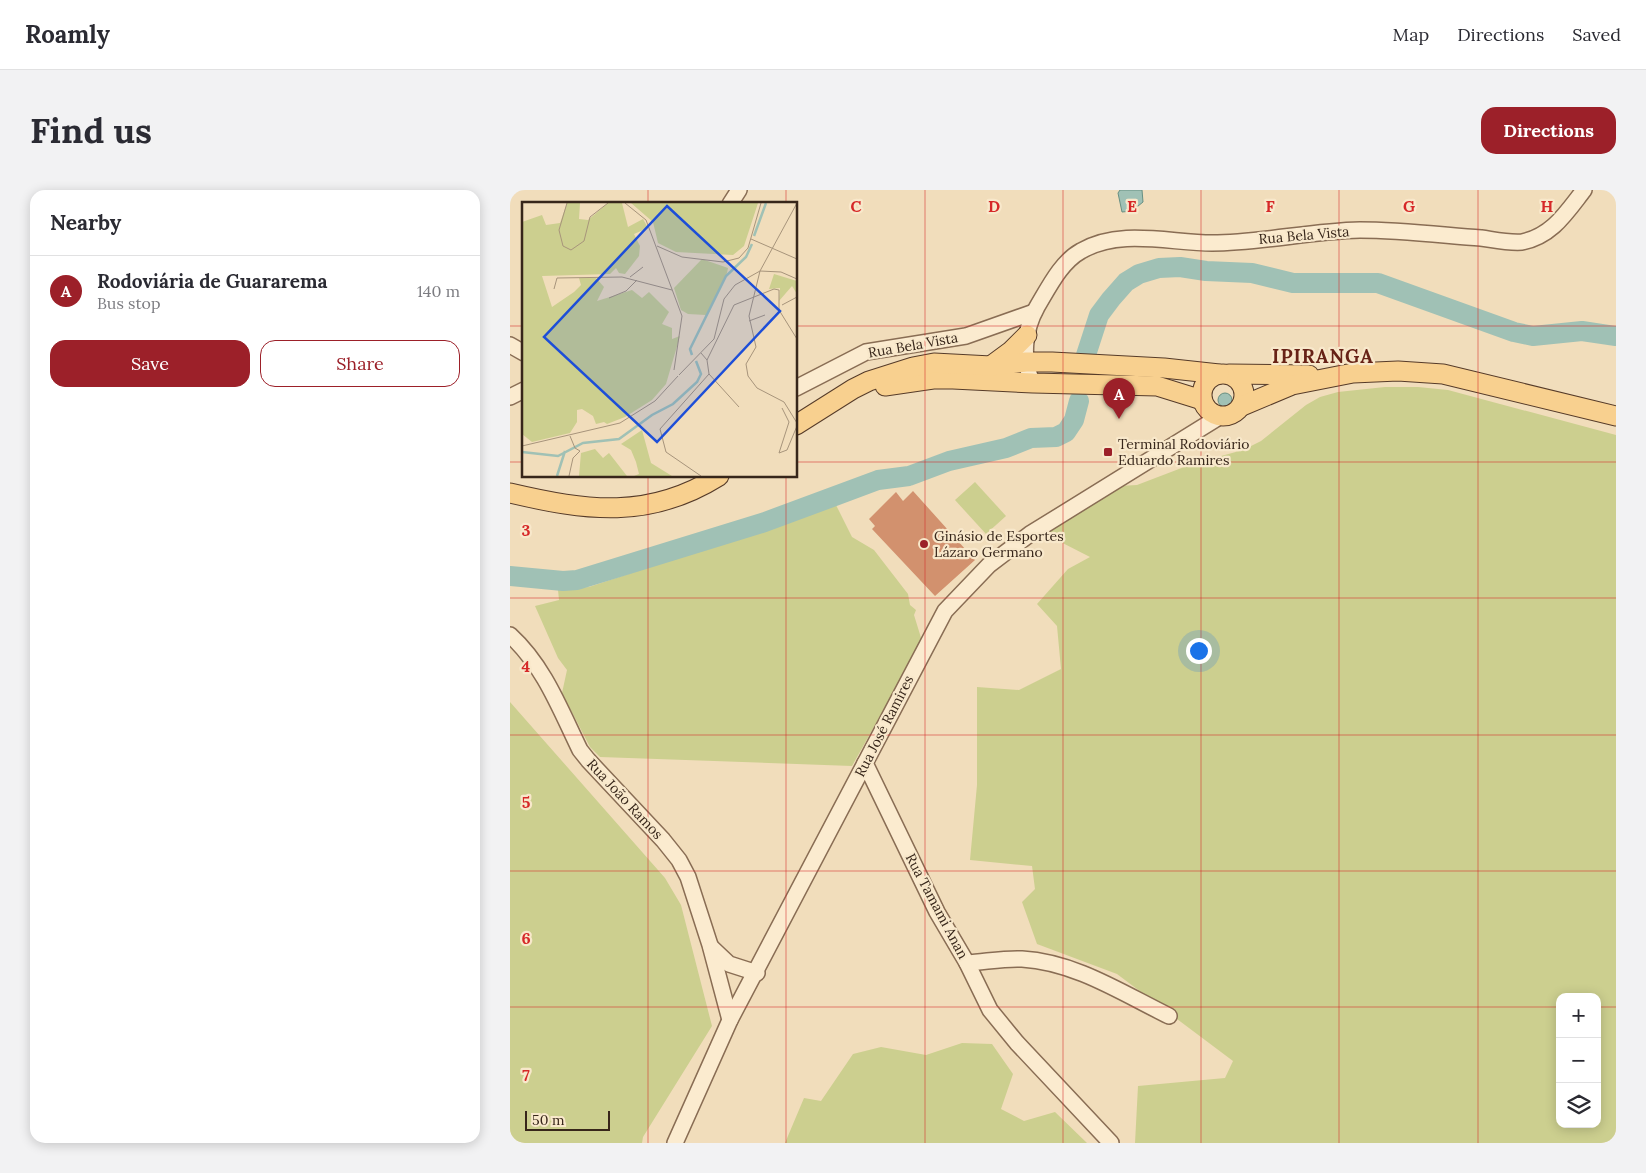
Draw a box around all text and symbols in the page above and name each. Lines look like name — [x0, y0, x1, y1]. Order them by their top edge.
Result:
text: Roamly — [25, 19, 110, 50]
text: Map — [1393, 23, 1429, 46]
text: Directions — [1457, 23, 1544, 46]
text: Saved — [1572, 23, 1621, 46]
button: Directions — [1481, 107, 1616, 154]
text: Find us — [30, 108, 152, 153]
text: C — [850, 196, 862, 216]
text: D — [988, 196, 1000, 216]
text: E — [1127, 196, 1137, 216]
text: F — [1265, 196, 1275, 216]
text: G — [1403, 196, 1415, 216]
text: H — [1541, 196, 1554, 216]
inset map — [522, 202, 798, 478]
text: Nearby — [50, 209, 121, 236]
street label: Rua Bela Vista — [1258, 222, 1350, 248]
text: Rodoviária de Guararema — [97, 269, 327, 293]
text: A — [61, 281, 71, 301]
text: 140 m — [417, 281, 460, 301]
text: Bus stop — [97, 293, 161, 313]
street label: Rua Bela Vista — [867, 328, 959, 362]
button: Save — [50, 340, 250, 387]
button: Share — [260, 340, 460, 387]
district label: IPIRANGA — [1272, 344, 1374, 368]
pin: A — [1103, 378, 1135, 419]
place label: Terminal Rodoviário Eduardo Ramires — [1118, 435, 1249, 469]
marker: Terminal Rodoviário Eduardo Ramires — [1102, 446, 1114, 458]
text: 3 — [522, 520, 531, 540]
place label: Ginásio de Esportes Lázaro Germano — [934, 527, 1064, 561]
marker: Ginásio de Esportes Lázaro Germano — [918, 538, 930, 550]
your location — [1186, 638, 1212, 664]
text: 4 — [522, 656, 531, 676]
street label: Rua José Ramires — [851, 672, 917, 780]
street label: Rua João Ramos — [583, 755, 667, 843]
text: 5 — [522, 792, 531, 812]
street label: Rua Tamami Anan — [902, 850, 973, 962]
text: 6 — [521, 928, 531, 948]
map controls — [1556, 993, 1601, 1128]
button: + — [1556, 993, 1601, 1038]
button: − — [1556, 1038, 1601, 1083]
text: 7 — [522, 1065, 530, 1085]
button: layers — [1556, 1083, 1601, 1128]
scale bar — [525, 1108, 610, 1131]
text: 50 m — [532, 1111, 565, 1129]

